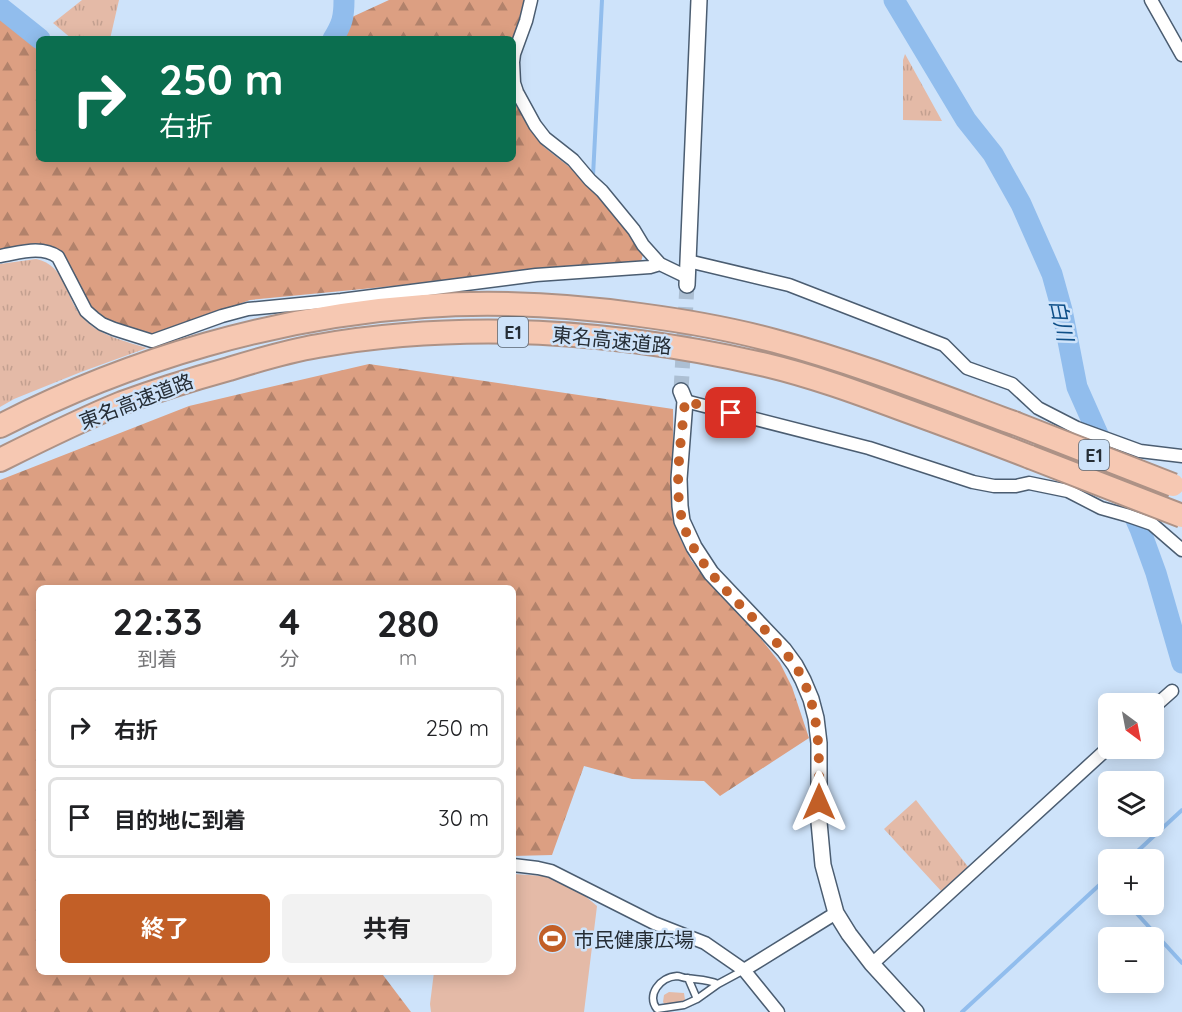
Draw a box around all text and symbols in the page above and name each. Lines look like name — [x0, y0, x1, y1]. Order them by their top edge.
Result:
text: 250 m — [159, 53, 283, 106]
icon: right — [60, 60, 138, 138]
text: 右折 — [159, 109, 213, 143]
water label: 白川 — [1045, 297, 1079, 345]
road number: E1 — [498, 317, 528, 347]
street label: 東名高速道路 — [551, 321, 673, 359]
street label: 東名高速道路 — [76, 368, 196, 434]
pin — [705, 387, 756, 438]
icon: arrive — [714, 396, 747, 429]
road number: E1 — [1079, 440, 1109, 470]
text: 22:33 — [113, 599, 202, 644]
text: 4 — [279, 599, 300, 644]
text: 280 — [377, 601, 439, 646]
text: m — [399, 645, 417, 670]
text: 到着 — [137, 646, 177, 671]
text: 分 — [280, 646, 300, 671]
north arrow — [1098, 693, 1164, 759]
map controls — [1098, 693, 1164, 993]
icon: right — [63, 711, 96, 744]
text: 250 m — [426, 714, 489, 742]
text: 右折 — [114, 716, 158, 744]
position arrow — [787, 770, 851, 834]
button: layers — [1098, 771, 1164, 837]
icon: arrive — [63, 801, 96, 834]
text: 30 m — [438, 804, 489, 832]
text: 目的地に到着 — [114, 806, 246, 834]
button: + — [1098, 849, 1164, 915]
button: 終了 — [60, 894, 270, 963]
button: 共有 — [282, 894, 492, 963]
sports icon: 市民健康広場 — [537, 923, 569, 955]
place label: 市民健康広場 — [574, 927, 694, 952]
button: − — [1098, 927, 1164, 993]

